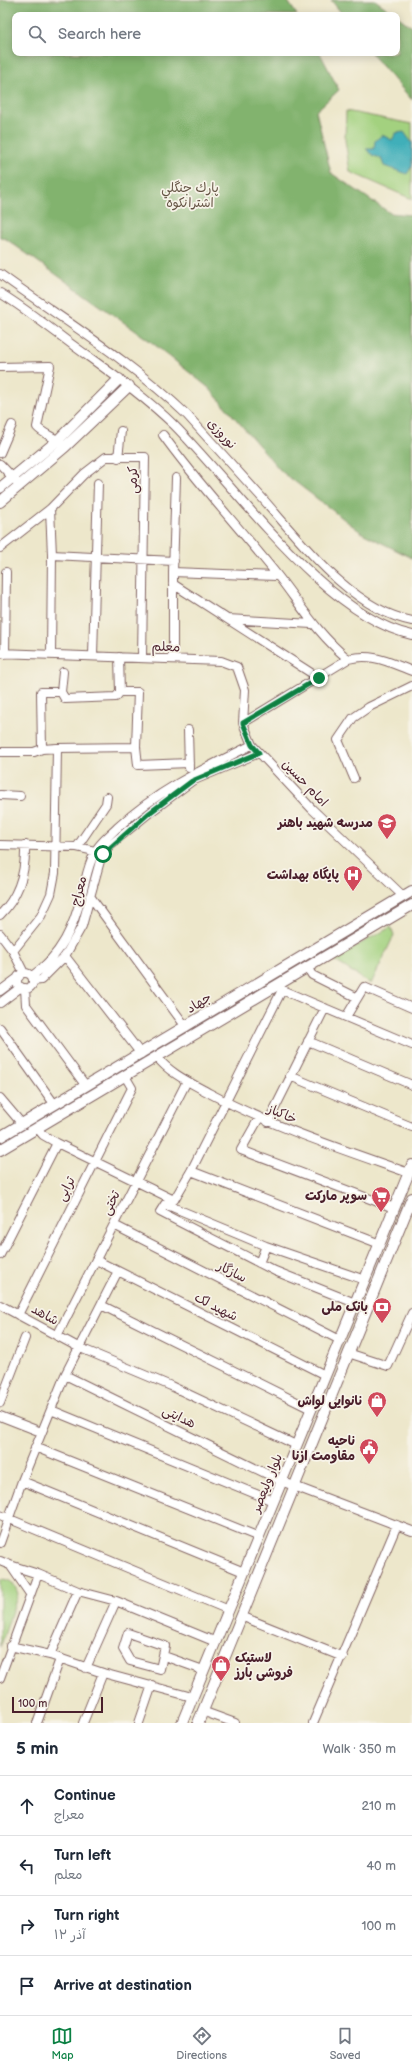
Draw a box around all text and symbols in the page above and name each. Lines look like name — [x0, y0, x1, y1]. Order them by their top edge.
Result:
search box — [12, 12, 400, 56]
icon: search — [26, 23, 48, 45]
text: Search here — [58, 25, 141, 44]
park label: پارك جنگلي اشترانكوه — [161, 180, 219, 211]
street label: نوروزی — [204, 415, 240, 453]
street label: کرمی — [125, 466, 142, 494]
street label: معلم — [151, 639, 181, 657]
route end — [310, 669, 328, 687]
street label: امام حسین — [277, 756, 331, 811]
school or university icon: مدرسه شهید باهنر — [376, 812, 398, 840]
place label: مدرسه شهید باهنر — [276, 815, 373, 831]
route start — [94, 845, 112, 863]
hospital icon: پایگاه بهداشت — [342, 864, 364, 892]
place label: پایگاه بهداشت — [267, 866, 339, 883]
street label: معراج — [67, 874, 92, 908]
street label: جهاد — [184, 989, 215, 1017]
street label: خاکباز — [264, 1100, 299, 1127]
street label: ترابی — [53, 1174, 80, 1204]
supermarket icon: سوپر مارکت — [370, 1185, 392, 1213]
street label: تختی — [98, 1188, 125, 1218]
place label: سوپر مارکت — [305, 1188, 367, 1204]
street label: سازگار — [214, 1257, 249, 1286]
street label: شهید لک — [192, 1289, 240, 1325]
bank icon: بانک ملی — [371, 1296, 393, 1324]
place label: بانک ملی — [321, 1299, 368, 1315]
street label: شاهد — [29, 1301, 61, 1329]
shop icon: نانوایی لواش — [366, 1390, 388, 1418]
place label: نانوایی لواش — [297, 1393, 363, 1410]
street label: هدایتی — [159, 1402, 198, 1433]
place label: ناحیه مقاومت ازنا — [292, 1433, 355, 1464]
public building icon: ناحیه مقاومت ازنا — [358, 1437, 380, 1465]
street label: بلوار ولیعصر — [248, 1451, 286, 1516]
place label: لاستیک فروشی بارز — [234, 1650, 293, 1681]
shop icon: لاستیک فروشی بارز — [210, 1654, 232, 1682]
scale bar — [12, 1695, 103, 1714]
text: 100 m — [18, 1697, 47, 1710]
text: 5 min — [16, 1739, 59, 1759]
text: Walk · 350 m — [322, 1741, 396, 1757]
text: Continue — [54, 1786, 116, 1805]
icon: ahead — [16, 1795, 38, 1817]
text: 210 m — [362, 1798, 396, 1814]
text: معراج — [54, 1807, 84, 1823]
text: Turn left — [54, 1846, 111, 1865]
icon: left — [16, 1855, 38, 1877]
text: 40 m — [366, 1858, 396, 1874]
text: معلم — [54, 1867, 83, 1883]
text: Turn right — [54, 1906, 119, 1925]
icon: right — [16, 1915, 38, 1937]
text: 100 m — [361, 1918, 396, 1934]
text: ۱۲ آذر — [54, 1927, 85, 1943]
icon: arrive — [16, 1975, 38, 1997]
text: Arrive at destination — [54, 1976, 192, 1995]
tab: Map — [51, 2025, 74, 2062]
tab: Directions — [176, 2025, 227, 2062]
tab: Saved — [330, 2025, 361, 2062]

